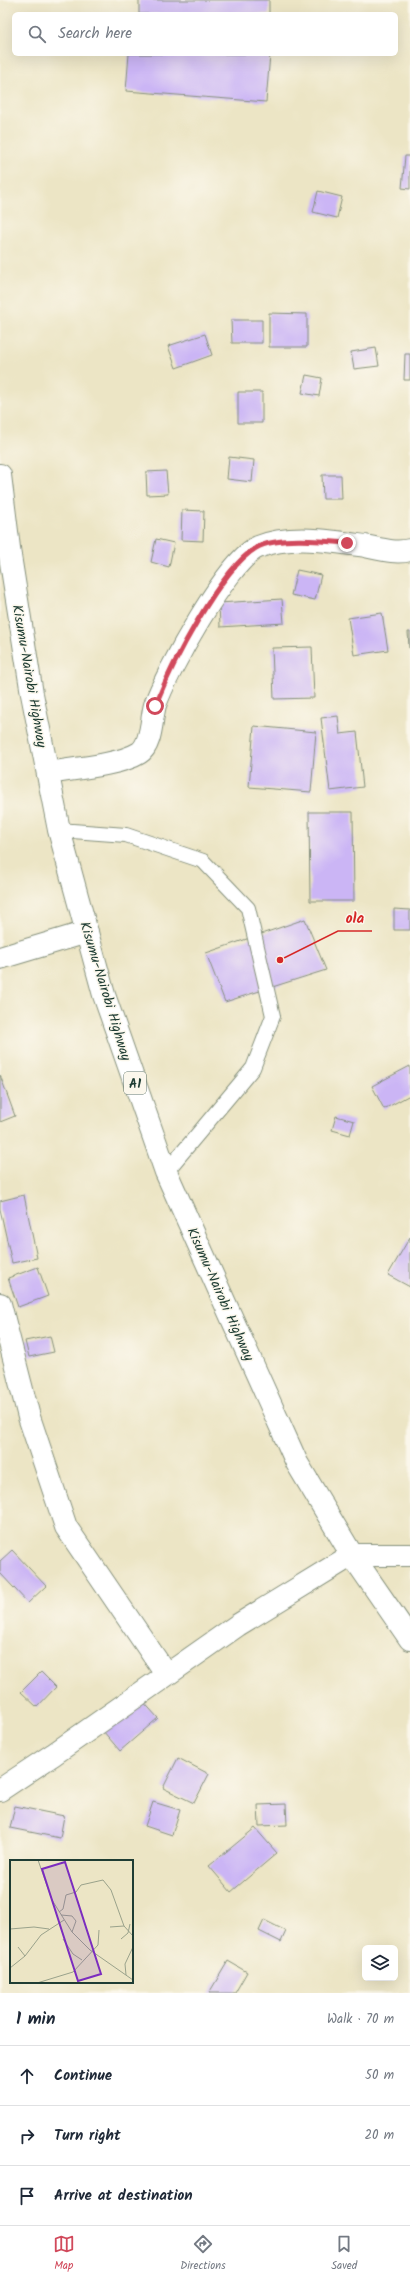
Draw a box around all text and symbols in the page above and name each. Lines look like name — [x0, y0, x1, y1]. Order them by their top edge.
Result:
search box — [12, 12, 398, 56]
text: Search here — [58, 22, 132, 46]
icon: search — [26, 23, 48, 45]
route end — [338, 534, 356, 552]
street label: Kisumu-Nairobi Highway — [6, 603, 52, 750]
route start — [146, 697, 164, 715]
callout: ola — [338, 904, 372, 931]
text: ola — [346, 907, 365, 931]
street label: Kisumu-Nairobi Highway — [73, 919, 137, 1064]
road number: A1 — [124, 1072, 146, 1094]
street label: Kisumu-Nairobi Highway — [181, 1224, 260, 1365]
inset map — [10, 1860, 133, 1983]
map controls — [362, 1945, 398, 1981]
button: layers — [362, 1945, 398, 1981]
text: 1 min — [16, 2006, 55, 2033]
text: Walk · 70 m — [327, 2009, 394, 2030]
text: Continue — [54, 2064, 112, 2088]
icon: ahead — [16, 2065, 38, 2087]
text: 50 m — [365, 2065, 394, 2086]
text: Turn right — [54, 2124, 121, 2148]
icon: right — [16, 2125, 38, 2147]
text: 20 m — [364, 2125, 394, 2146]
text: Arrive at destination — [54, 2184, 193, 2208]
icon: arrive — [16, 2185, 38, 2207]
tab: Map — [53, 2233, 75, 2275]
tab: Directions — [180, 2233, 226, 2275]
tab: Saved — [331, 2233, 357, 2275]

